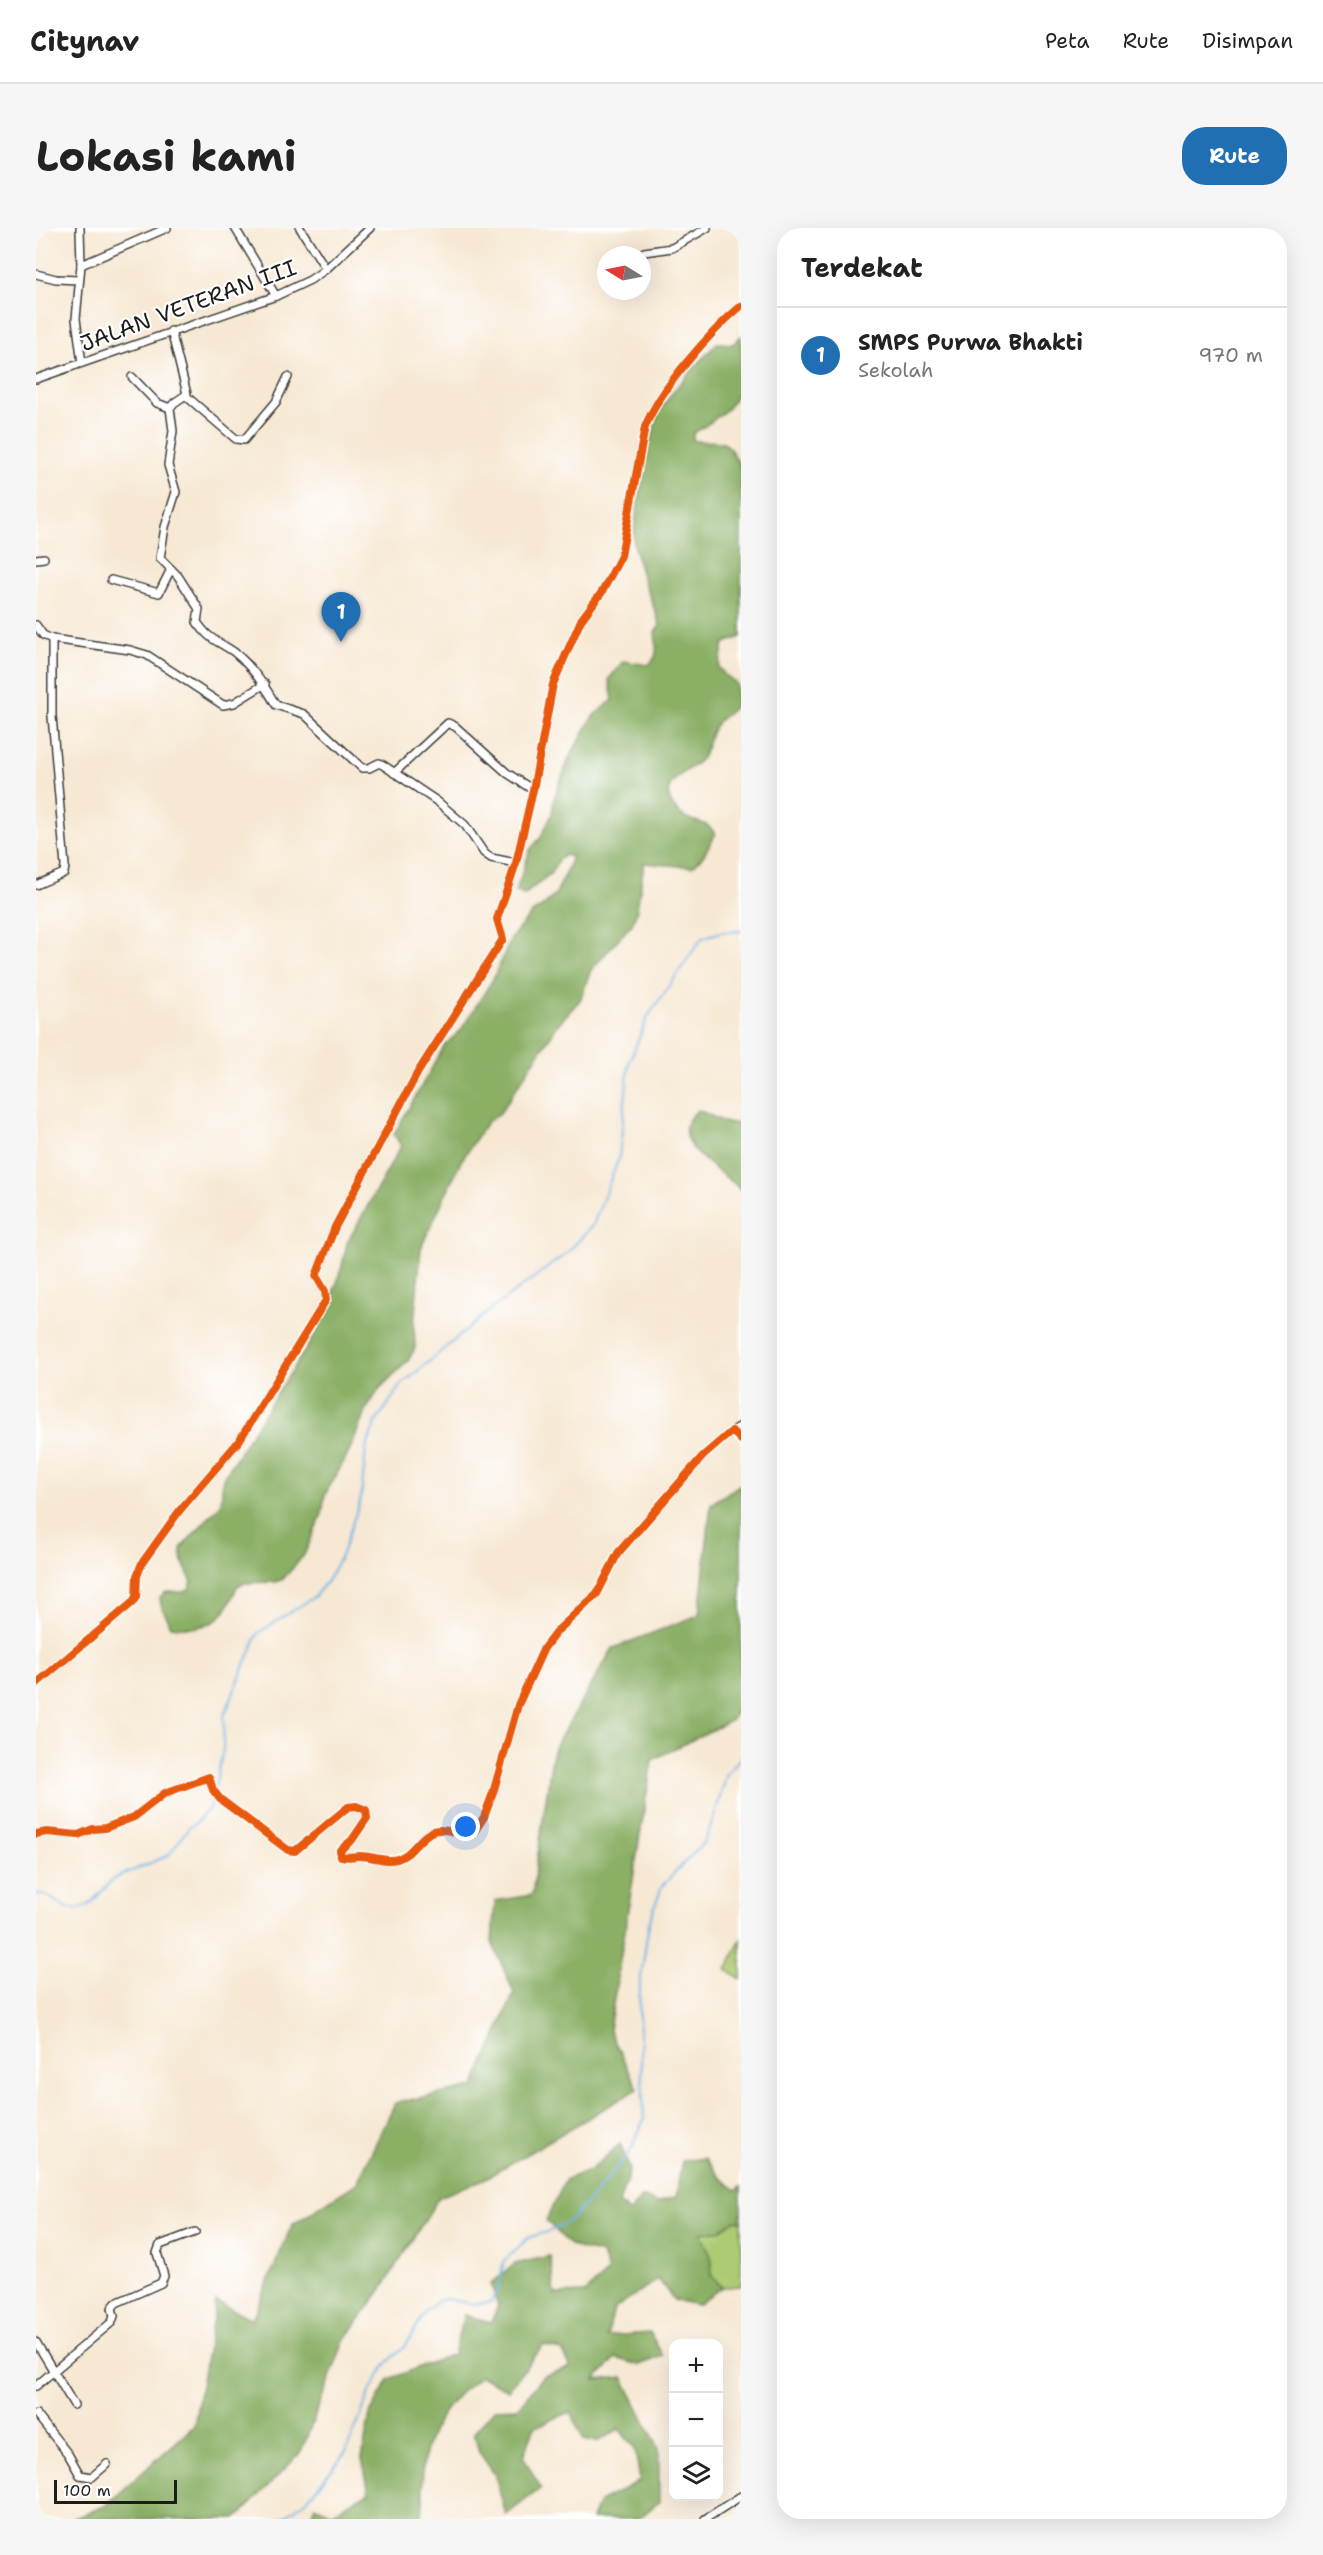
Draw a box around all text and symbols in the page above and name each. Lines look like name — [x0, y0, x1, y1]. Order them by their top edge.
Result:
text: Citynav — [30, 22, 139, 60]
text: Peta — [1045, 27, 1090, 55]
text: Rute — [1123, 27, 1169, 55]
text: Disimpan — [1202, 27, 1293, 55]
button: Rute — [1182, 127, 1287, 185]
text: Lokasi kami — [36, 128, 297, 184]
north arrow — [597, 246, 651, 300]
text: Terdekat — [801, 250, 923, 285]
street label: JALAN VETERAN III — [76, 253, 300, 358]
text: SMPS Purwa Bhakti — [858, 328, 1083, 357]
text: 1 — [816, 342, 825, 368]
text: 970 m — [1199, 342, 1263, 368]
text: Sekolah — [858, 357, 933, 383]
pin: 1 — [322, 592, 360, 642]
your location — [451, 1812, 480, 1841]
map controls — [669, 2339, 723, 2501]
button: + — [669, 2339, 723, 2393]
button: − — [669, 2393, 723, 2447]
button: layers — [669, 2447, 723, 2501]
scale bar — [54, 2477, 177, 2504]
text: 100 m — [63, 2480, 111, 2501]

